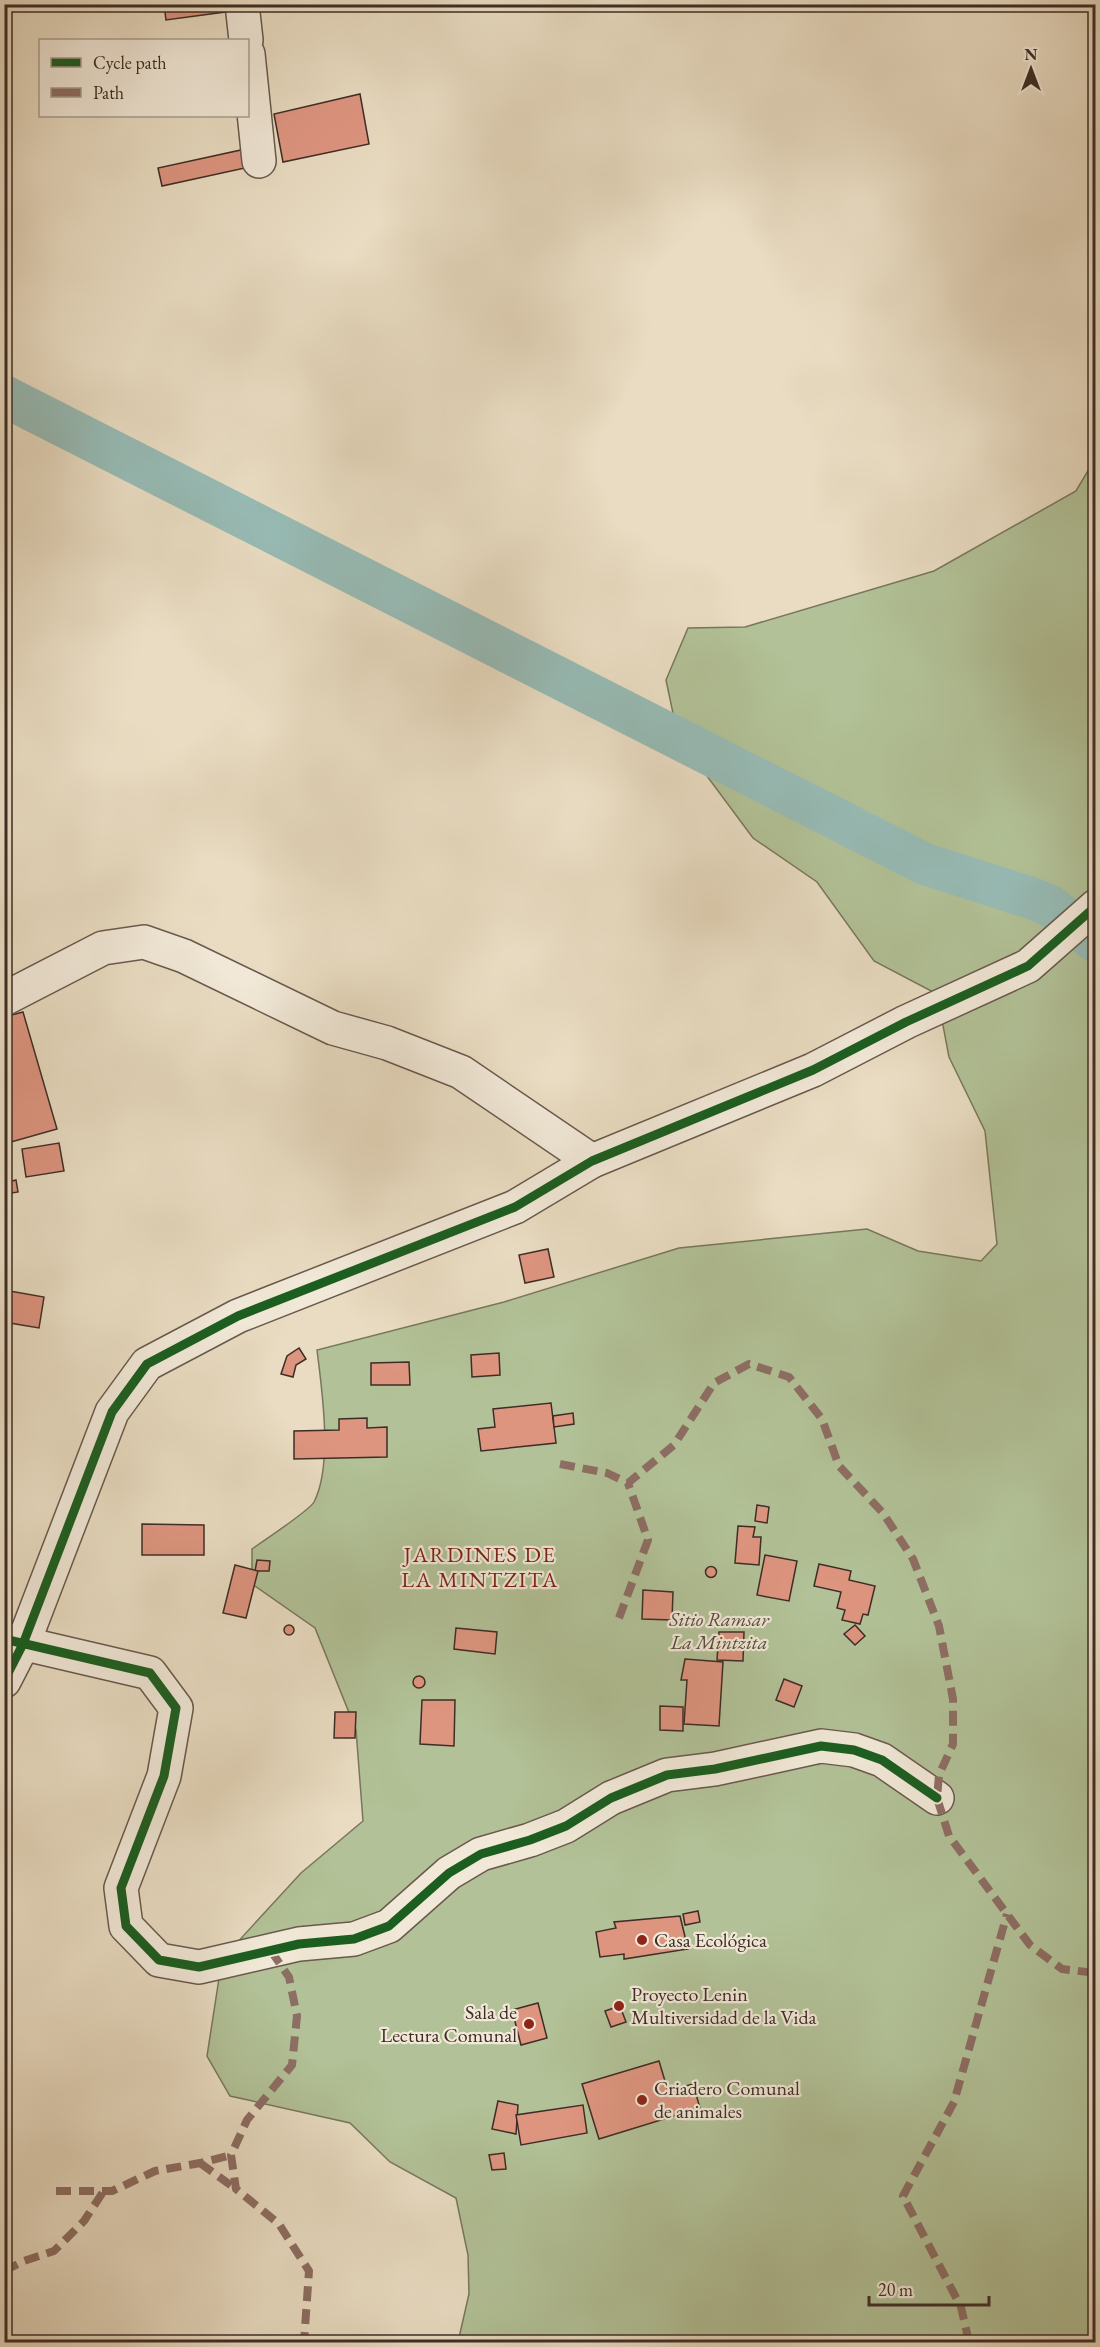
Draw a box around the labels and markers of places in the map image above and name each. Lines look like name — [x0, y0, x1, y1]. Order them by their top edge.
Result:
place label: Casa Ecológica — [654, 1927, 767, 1953]
marker: Casa Ecológica — [635, 1933, 649, 1947]
place label: Proyecto Lenin Multiversidad de la Vida — [631, 1981, 817, 2030]
place label: Sala de Lectura Comunal — [381, 1999, 517, 2048]
marker: Proyecto Lenin Multiversidad de la Vida — [612, 1999, 626, 2013]
marker: Sala de Lectura Comunal — [522, 2017, 536, 2031]
place label: Criadero Comunal de animales — [654, 2075, 800, 2124]
marker: Criadero Comunal de animales — [635, 2093, 649, 2107]

